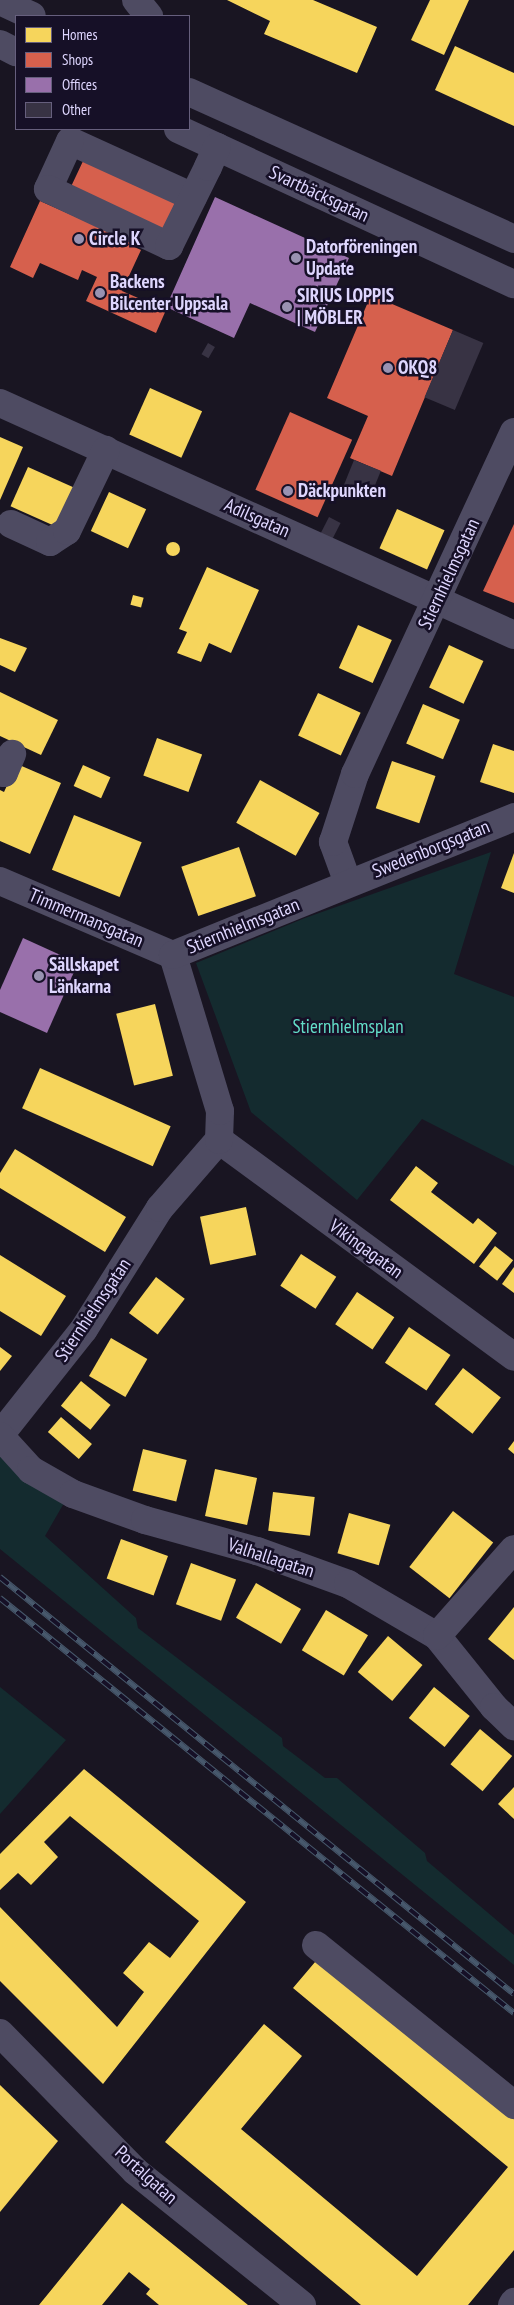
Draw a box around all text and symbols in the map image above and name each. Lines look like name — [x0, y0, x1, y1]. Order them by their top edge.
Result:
legend — [15, 15, 190, 130]
text: Homes — [62, 25, 98, 44]
text: Shops — [62, 50, 93, 69]
text: Offices — [62, 75, 97, 94]
text: Other — [62, 100, 91, 119]
street label: Svartbäcksgatan — [266, 161, 372, 227]
place label: Circle K — [89, 228, 141, 250]
marker: Circle K — [73, 233, 85, 245]
place label: Datorföreningen Update — [306, 236, 417, 280]
marker: Datorföreningen Update — [290, 252, 302, 264]
place label: Backens Bilcenter Uppsala — [110, 271, 228, 315]
place label: SIRIUS LOPPIS | MÖBLER — [297, 285, 394, 329]
marker: Backens Bilcenter Uppsala — [94, 287, 106, 299]
marker: SIRIUS LOPPIS | MÖBLER — [281, 301, 293, 313]
place label: OKQ8 — [398, 357, 437, 379]
marker: OKQ8 — [382, 362, 394, 374]
place label: Däckpunkten — [298, 480, 386, 502]
marker: Däckpunkten — [282, 485, 294, 497]
street label: Adilsgatan — [221, 494, 293, 542]
street label: Stiernhielmsgatan — [413, 515, 485, 633]
street label: Swedenborgsgatan — [369, 815, 493, 883]
street label: Timmermansgatan — [25, 884, 147, 952]
street label: Stiernhielmsgatan — [183, 893, 303, 959]
place label: Sällskapet Länkarna — [49, 954, 119, 998]
marker: Sällskapet Länkarna — [33, 970, 45, 982]
park label: Stiernhielmsplan — [292, 1016, 404, 1038]
street label: Vikingagatan — [325, 1215, 407, 1283]
street label: Stiernhielmsgatan — [50, 1254, 136, 1366]
street label: Valhallagatan — [225, 1533, 317, 1583]
street label: Portalgatan — [110, 2141, 182, 2209]

